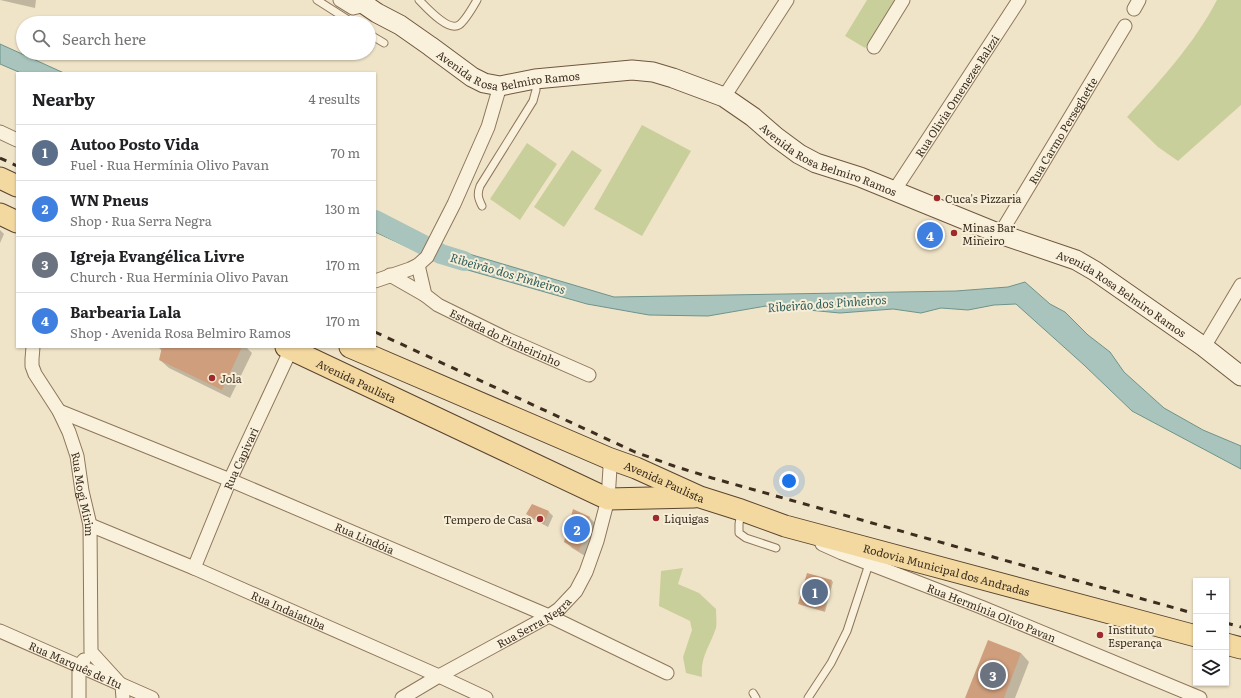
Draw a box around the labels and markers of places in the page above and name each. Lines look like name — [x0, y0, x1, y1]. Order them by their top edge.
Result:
place label: Cuca's Pizzaria — [945, 190, 1022, 206]
marker: Cuca's Pizzaria — [932, 193, 942, 203]
place label: Minas Bar Mineiro — [962, 219, 1016, 248]
pin: 4 — [917, 220, 943, 250]
marker: Minas Bar Mineiro — [949, 228, 959, 238]
place label: Jola — [220, 370, 242, 386]
marker: Jola — [207, 373, 217, 383]
place label: Liquigas — [664, 510, 709, 526]
place label: Tempero de Casa — [444, 511, 532, 527]
marker: Liquigas — [651, 513, 661, 523]
marker: Tempero de Casa — [535, 514, 545, 524]
pin: 2 — [564, 514, 590, 544]
pin: 1 — [802, 577, 828, 607]
place label: Instituto Esperança — [1108, 621, 1162, 650]
marker: Instituto Esperança — [1095, 630, 1105, 640]
pin: 3 — [980, 660, 1006, 690]

